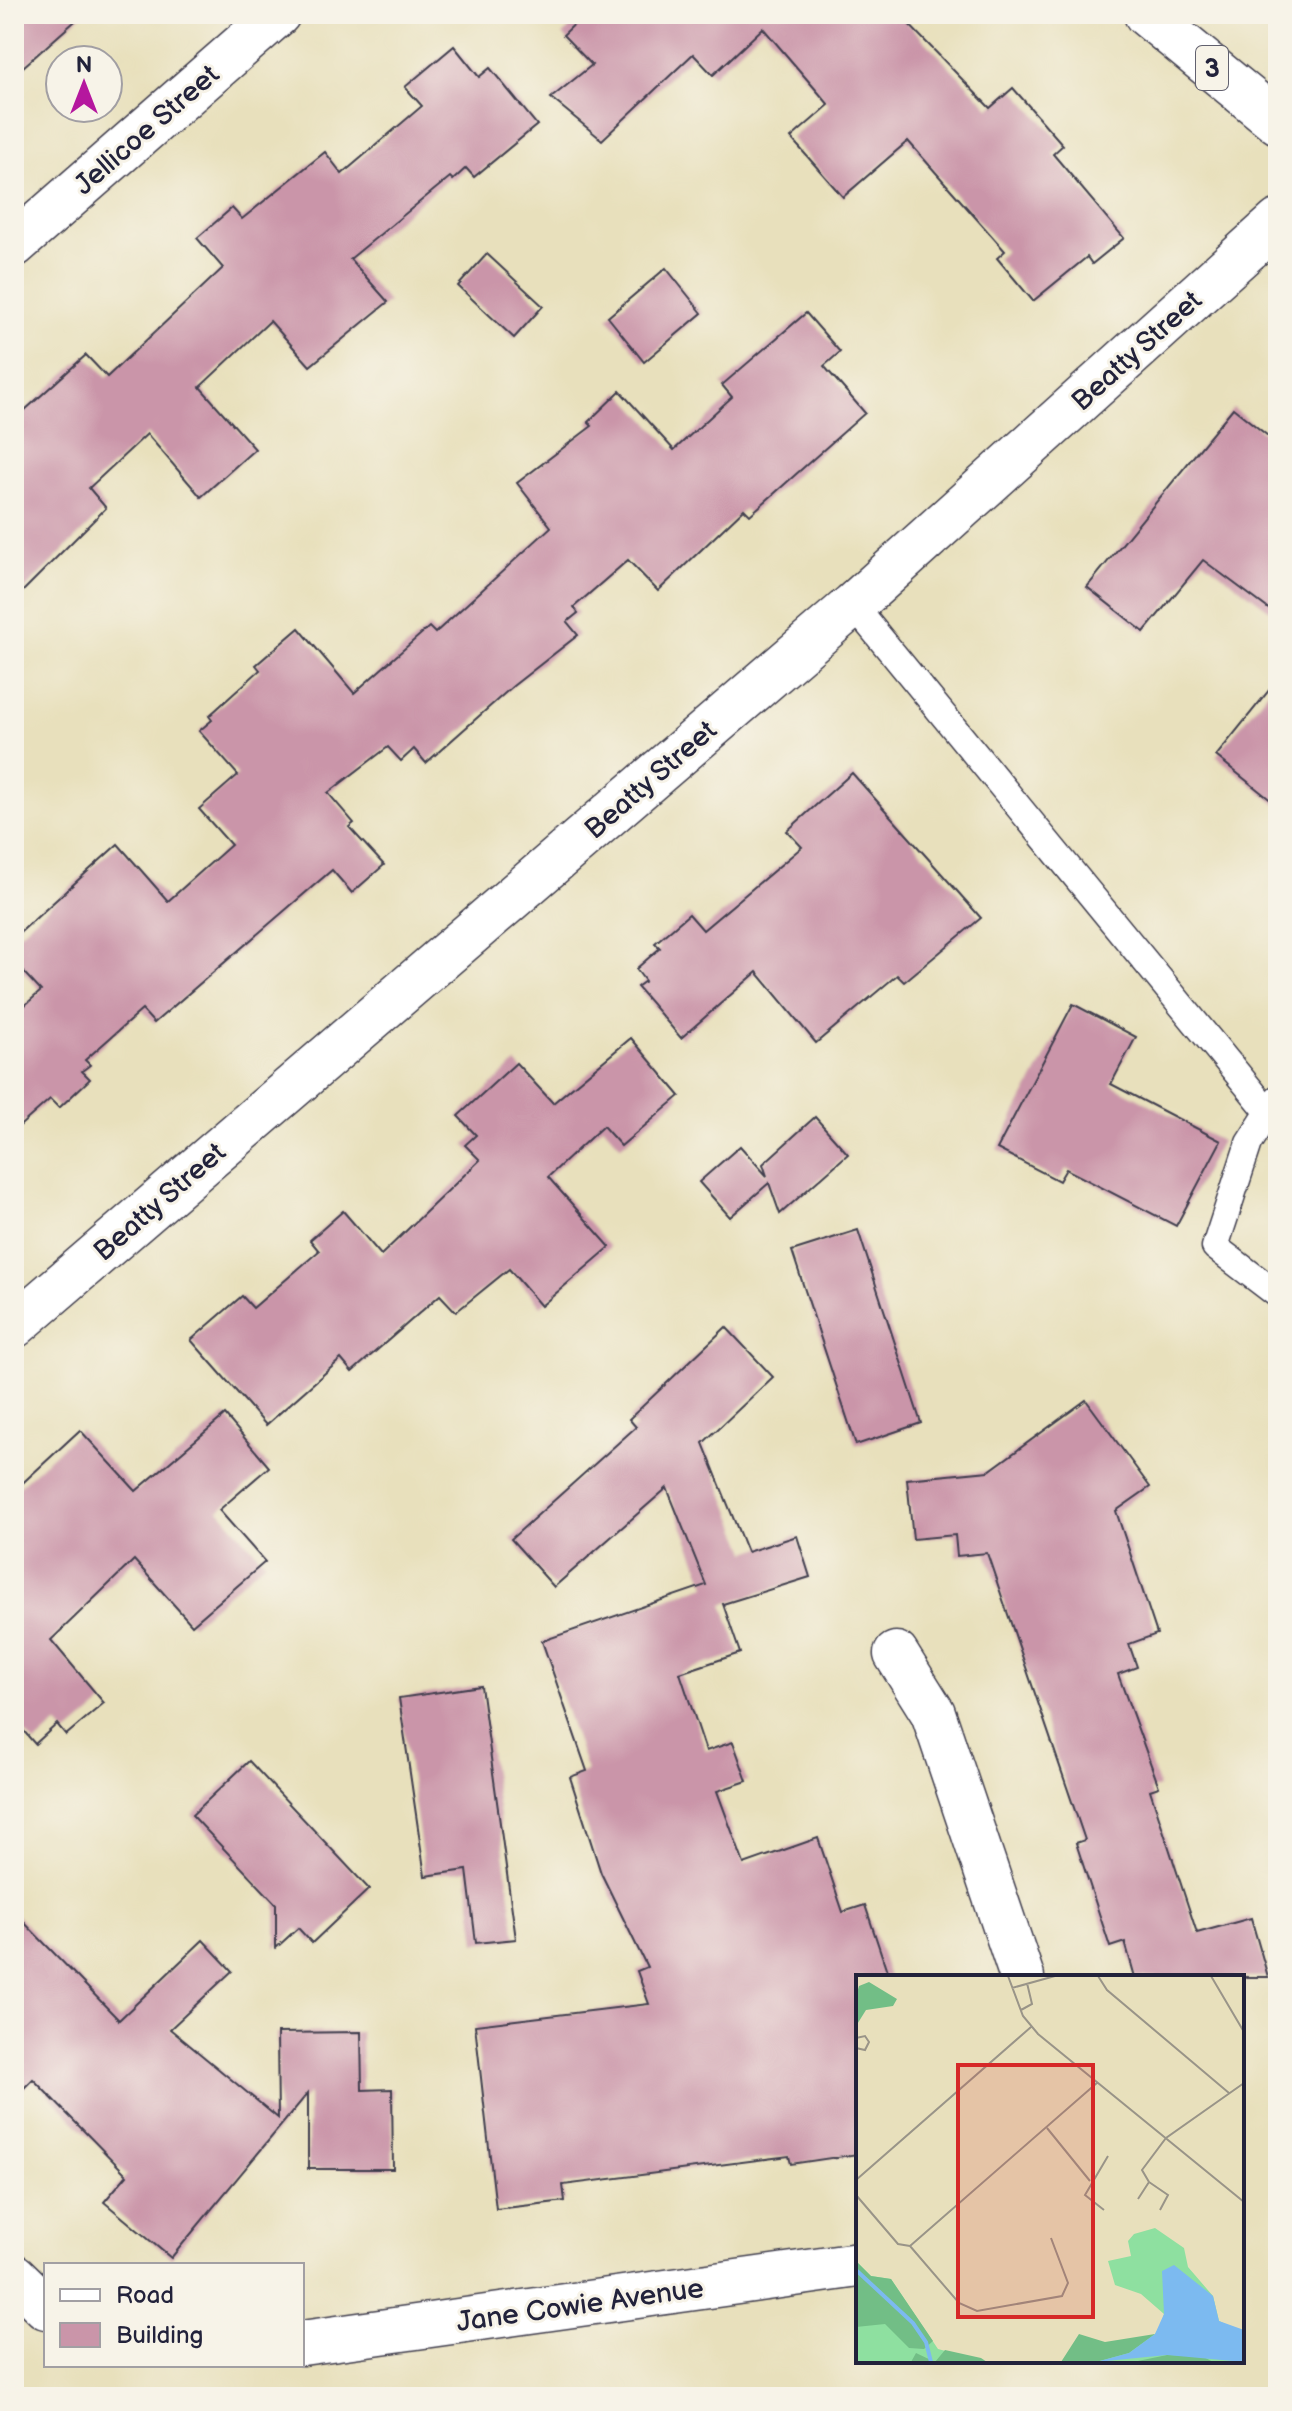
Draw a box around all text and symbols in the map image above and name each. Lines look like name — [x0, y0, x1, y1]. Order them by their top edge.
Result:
north arrow — [44, 44, 124, 124]
road number: 3 — [1196, 46, 1228, 90]
text: N — [76, 52, 92, 79]
street label: Jellicoe Street — [68, 58, 226, 202]
street label: Beatty Street — [1065, 284, 1209, 418]
street label: Beatty Street — [578, 714, 724, 846]
street label: Beatty Street — [87, 1136, 233, 1268]
inset map — [856, 1975, 1244, 2363]
legend — [44, 2263, 304, 2367]
street label: Jane Cowie Avenue — [455, 2272, 706, 2339]
text: Road — [116, 2281, 174, 2310]
text: Building — [116, 2321, 203, 2350]

